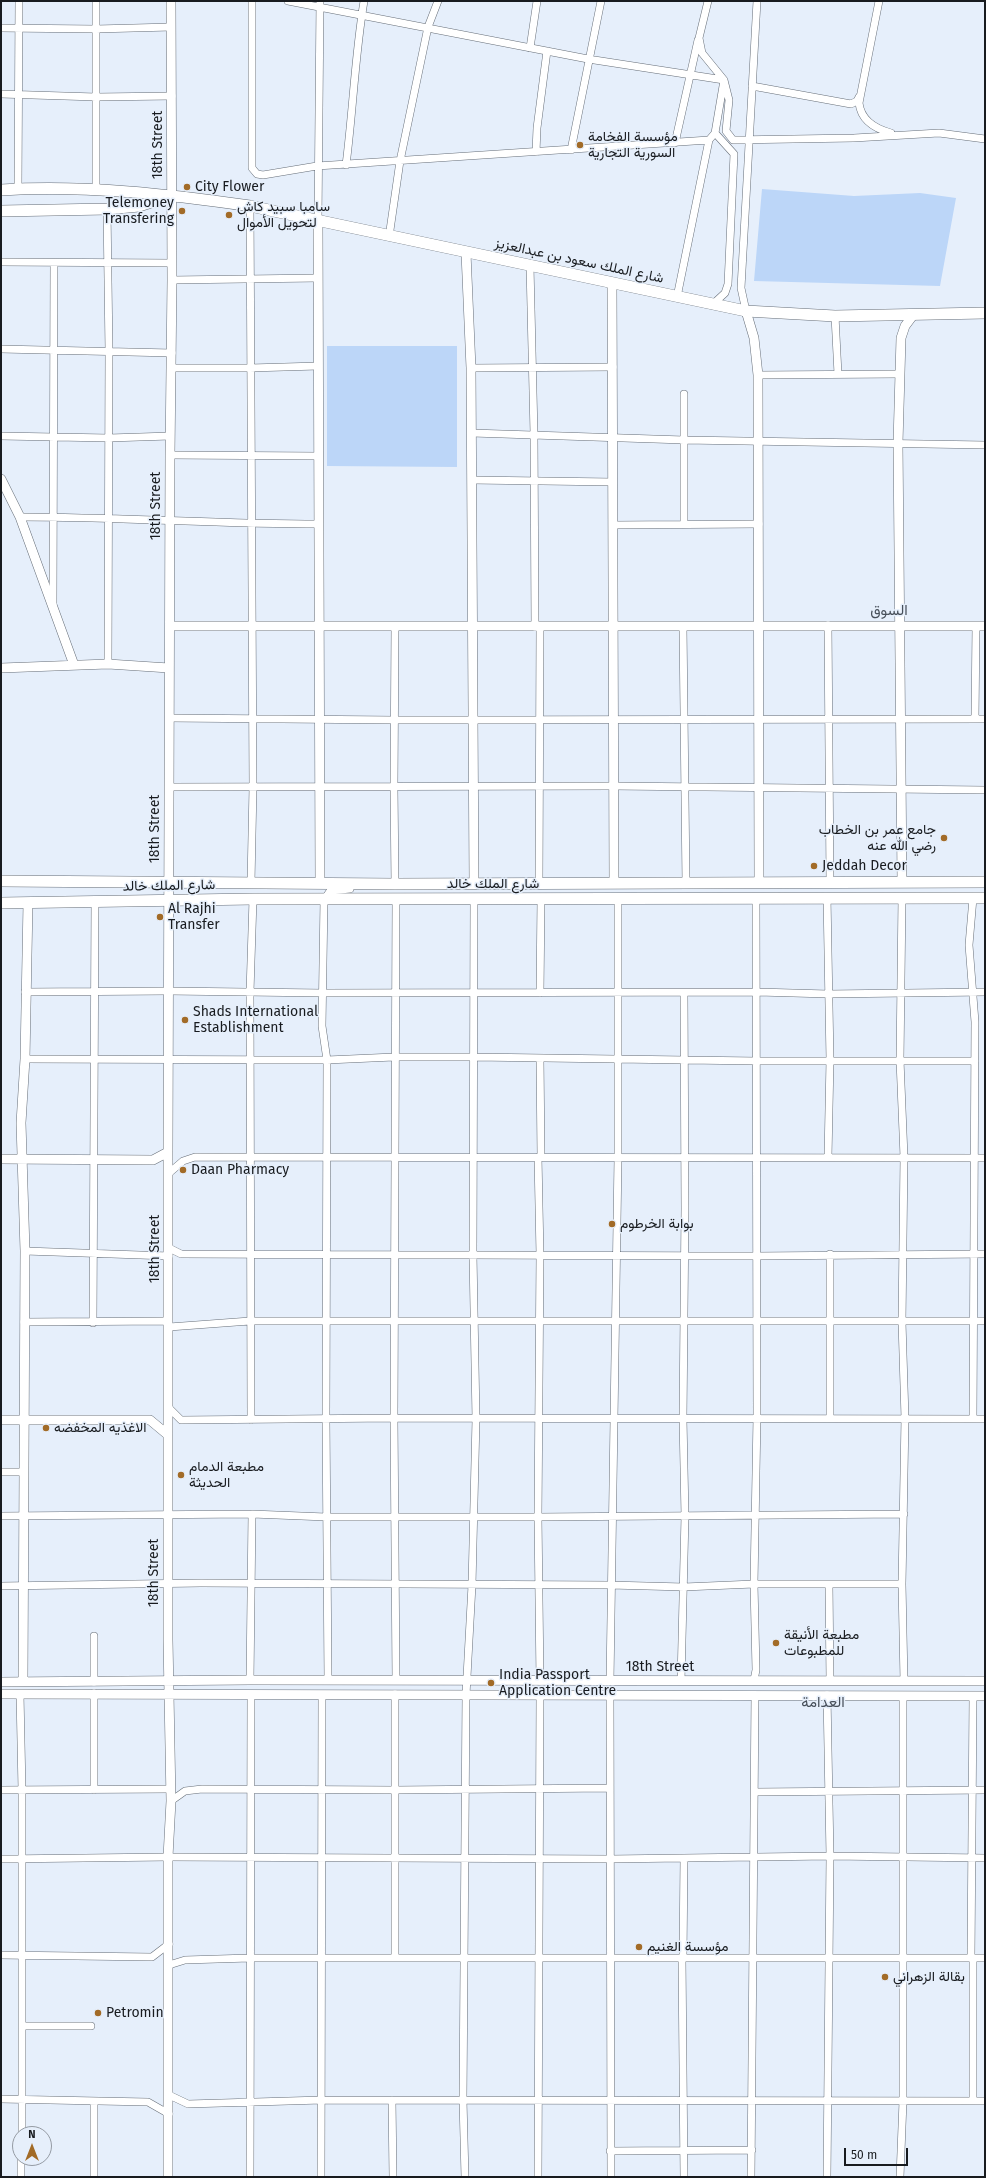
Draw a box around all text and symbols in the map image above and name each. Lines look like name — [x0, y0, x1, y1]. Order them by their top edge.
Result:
street label: 18th Street — [150, 111, 166, 179]
place label: مؤسسة الفخامة السورية التجارية — [588, 129, 678, 162]
marker: مؤسسة الفخامة السورية التجارية — [575, 140, 585, 150]
place label: City Flower — [195, 179, 264, 195]
marker: City Flower — [182, 182, 192, 192]
place label: Telemoney Transfering — [103, 195, 174, 228]
place label: سامبا سبيد كاش لتحويل الأموال — [237, 199, 330, 232]
marker: Telemoney Transfering — [177, 206, 187, 216]
marker: سامبا سبيد كاش لتحويل الأموال — [224, 210, 234, 220]
street label: شارع الملك سعود بن عبدالعزيز — [493, 235, 665, 287]
street label: 18th Street — [148, 472, 164, 540]
district label: السوق — [870, 602, 908, 620]
street label: 18th Street — [147, 795, 163, 863]
place label: جامع عمر بن الخطاب رضي الله عنه — [819, 822, 936, 854]
marker: جامع عمر بن الخطاب رضي الله عنه — [939, 833, 949, 843]
place label: Jeddah Decor — [822, 858, 907, 874]
marker: Jeddah Decor — [809, 861, 819, 871]
street label: شارع الملك خالد — [447, 876, 539, 892]
street label: شارع الملك خالد — [123, 877, 215, 895]
place label: Al Rajhi Transfer — [168, 901, 220, 934]
marker: Al Rajhi Transfer — [155, 912, 165, 922]
place label: Shads International Establishment — [193, 1004, 318, 1036]
marker: Shads International Establishment — [180, 1015, 190, 1025]
place label: Daan Pharmacy — [191, 1162, 289, 1178]
marker: Daan Pharmacy — [178, 1165, 188, 1175]
street label: 18th Street — [147, 1215, 163, 1283]
place label: بوابة الخرطوم — [620, 1216, 694, 1232]
marker: بوابة الخرطوم — [607, 1219, 617, 1229]
place label: الاغذيه المخفضه — [54, 1420, 146, 1436]
marker: الاغذيه المخفضه — [41, 1423, 51, 1433]
place label: مطبعة الدمام الحديثة — [189, 1459, 264, 1492]
marker: مطبعة الدمام الحديثة — [176, 1470, 186, 1480]
street label: 18th Street — [146, 1539, 162, 1607]
place label: مطبعة الأنيقة للمطبوعات — [784, 1627, 859, 1660]
marker: مطبعة الأنيقة للمطبوعات — [771, 1638, 781, 1648]
street label: 18th Street — [626, 1659, 694, 1675]
place label: India Passport Application Centre — [499, 1667, 616, 1700]
marker: India Passport Application Centre — [486, 1678, 496, 1688]
district label: العدامة — [801, 1694, 845, 1712]
place label: مؤسسة الغنيم — [647, 1939, 728, 1955]
marker: مؤسسة الغنيم — [634, 1942, 644, 1952]
place label: بقالة الزهراني — [893, 1969, 965, 1985]
marker: بقالة الزهراني — [880, 1972, 890, 1982]
place label: Petromin — [106, 2005, 164, 2021]
marker: Petromin — [93, 2008, 103, 2018]
north arrow — [12, 2126, 52, 2166]
text: N — [28, 2128, 36, 2141]
scale bar — [846, 2140, 910, 2166]
text: 50 m — [851, 2148, 877, 2162]

